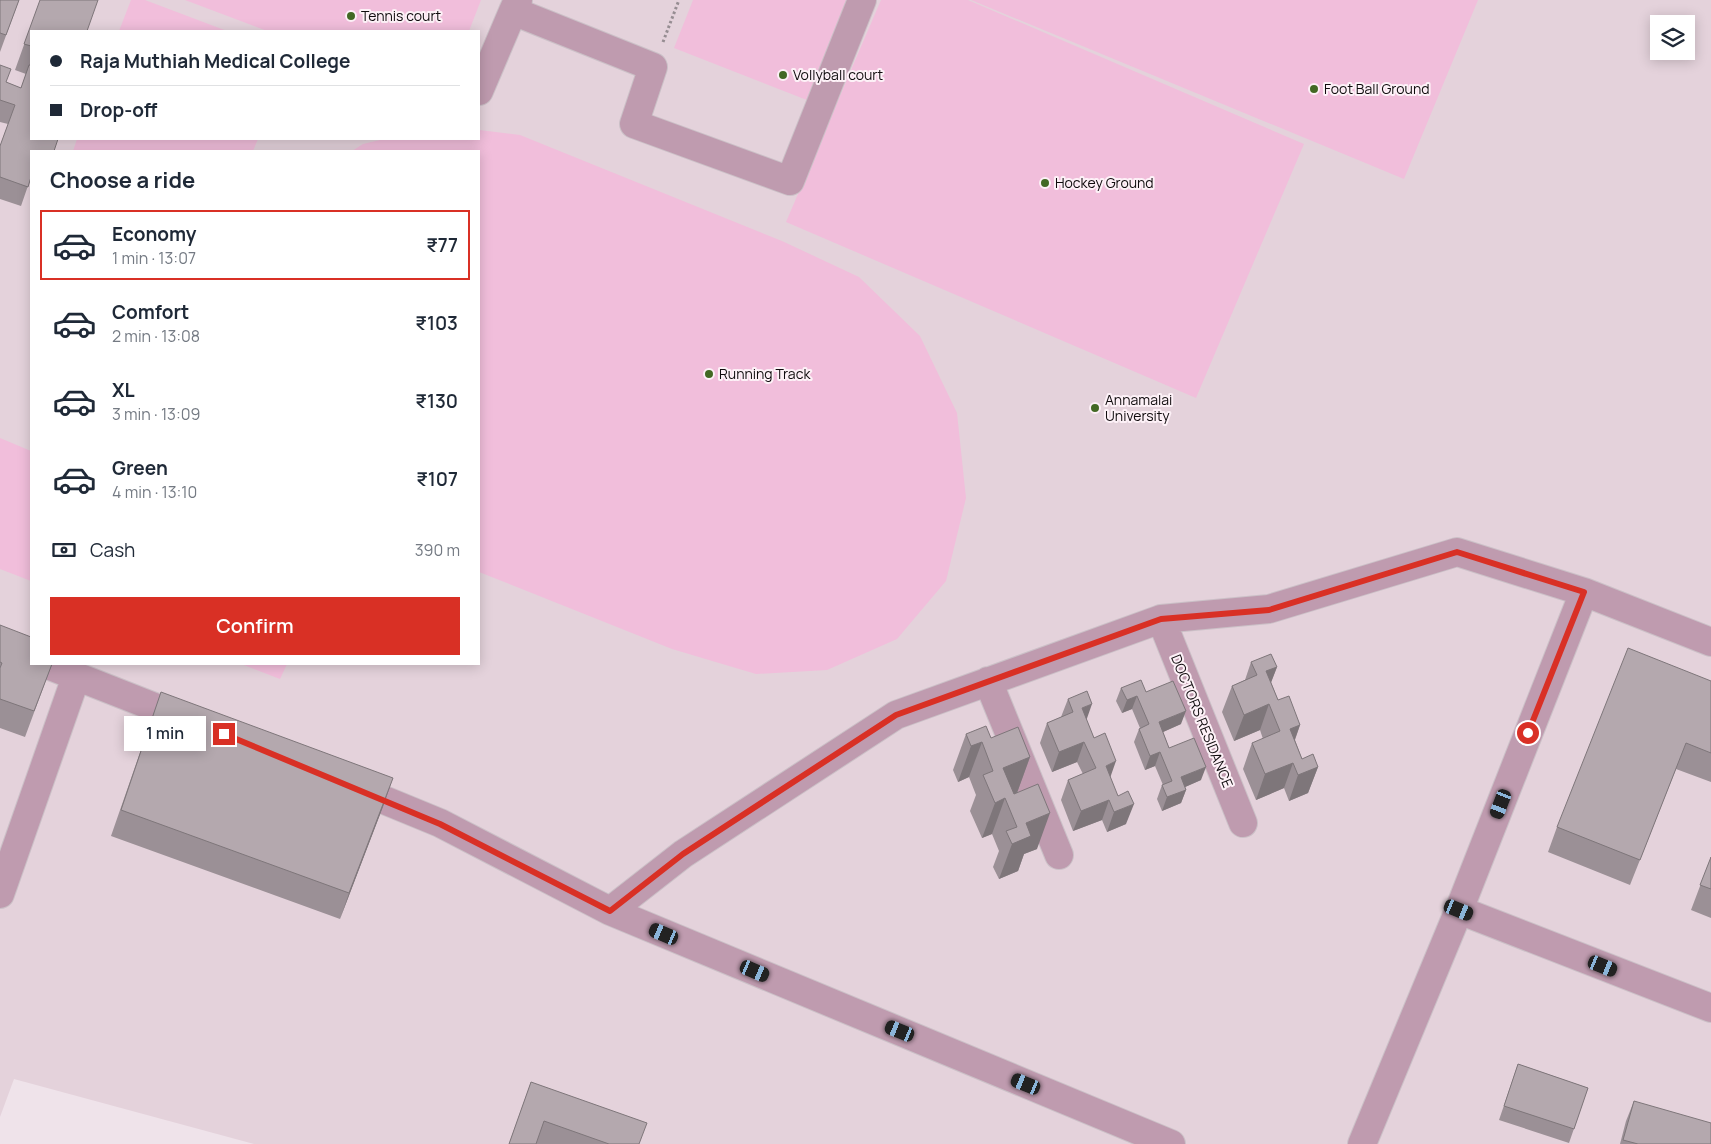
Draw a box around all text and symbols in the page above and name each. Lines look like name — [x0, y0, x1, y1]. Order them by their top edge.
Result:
place label: Tennis court — [361, 6, 441, 25]
marker: Tennis court — [345, 10, 357, 22]
map controls — [1650, 15, 1695, 60]
button: layers — [1650, 15, 1695, 60]
text: Raja Muthiah Medical College — [80, 48, 351, 74]
place label: Vollyball court — [793, 65, 883, 84]
marker: Vollyball court — [777, 69, 789, 81]
place label: Foot Ball Ground — [1324, 79, 1429, 98]
marker: Foot Ball Ground — [1308, 83, 1320, 95]
text: Drop-off — [80, 97, 157, 123]
text: Choose a ride — [50, 165, 195, 195]
place label: Hockey Ground — [1055, 173, 1154, 192]
marker: Hockey Ground — [1039, 177, 1051, 189]
text: Economy — [112, 221, 196, 247]
icon: car — [52, 223, 97, 268]
text: ₹77 — [426, 232, 458, 258]
text: 1 min · 13:07 — [112, 247, 196, 269]
text: Comfort — [112, 299, 189, 325]
icon: car — [52, 301, 97, 346]
text: ₹103 — [415, 310, 458, 336]
text: 2 min · 13:08 — [112, 325, 200, 347]
place label: Running Track — [719, 364, 811, 383]
marker: Running Track — [703, 368, 715, 380]
text: XL — [112, 377, 135, 403]
icon: car — [52, 379, 97, 424]
text: ₹130 — [415, 388, 458, 414]
place label: Annamalai University — [1105, 390, 1172, 425]
marker: Annamalai University — [1089, 402, 1101, 414]
text: 3 min · 13:09 — [112, 403, 200, 425]
text: Green — [112, 455, 168, 481]
icon: car — [52, 457, 97, 502]
text: ₹107 — [416, 466, 458, 492]
text: 4 min · 13:10 — [112, 481, 197, 503]
icon: cash — [50, 536, 78, 564]
text: Cash — [90, 537, 135, 563]
text: 390 m — [415, 539, 460, 561]
button: Confirm — [50, 597, 460, 655]
street label: DOCTORS RESIDANCE — [1167, 651, 1238, 790]
callout: 1 min — [124, 716, 206, 752]
text: 1 min — [146, 722, 184, 744]
route start — [1517, 722, 1539, 744]
route end — [213, 723, 235, 745]
car — [1488, 787, 1513, 821]
car — [1442, 897, 1475, 923]
car — [647, 921, 680, 947]
car — [1586, 953, 1619, 979]
car — [738, 958, 771, 984]
car — [883, 1018, 916, 1044]
car — [1009, 1071, 1042, 1097]

